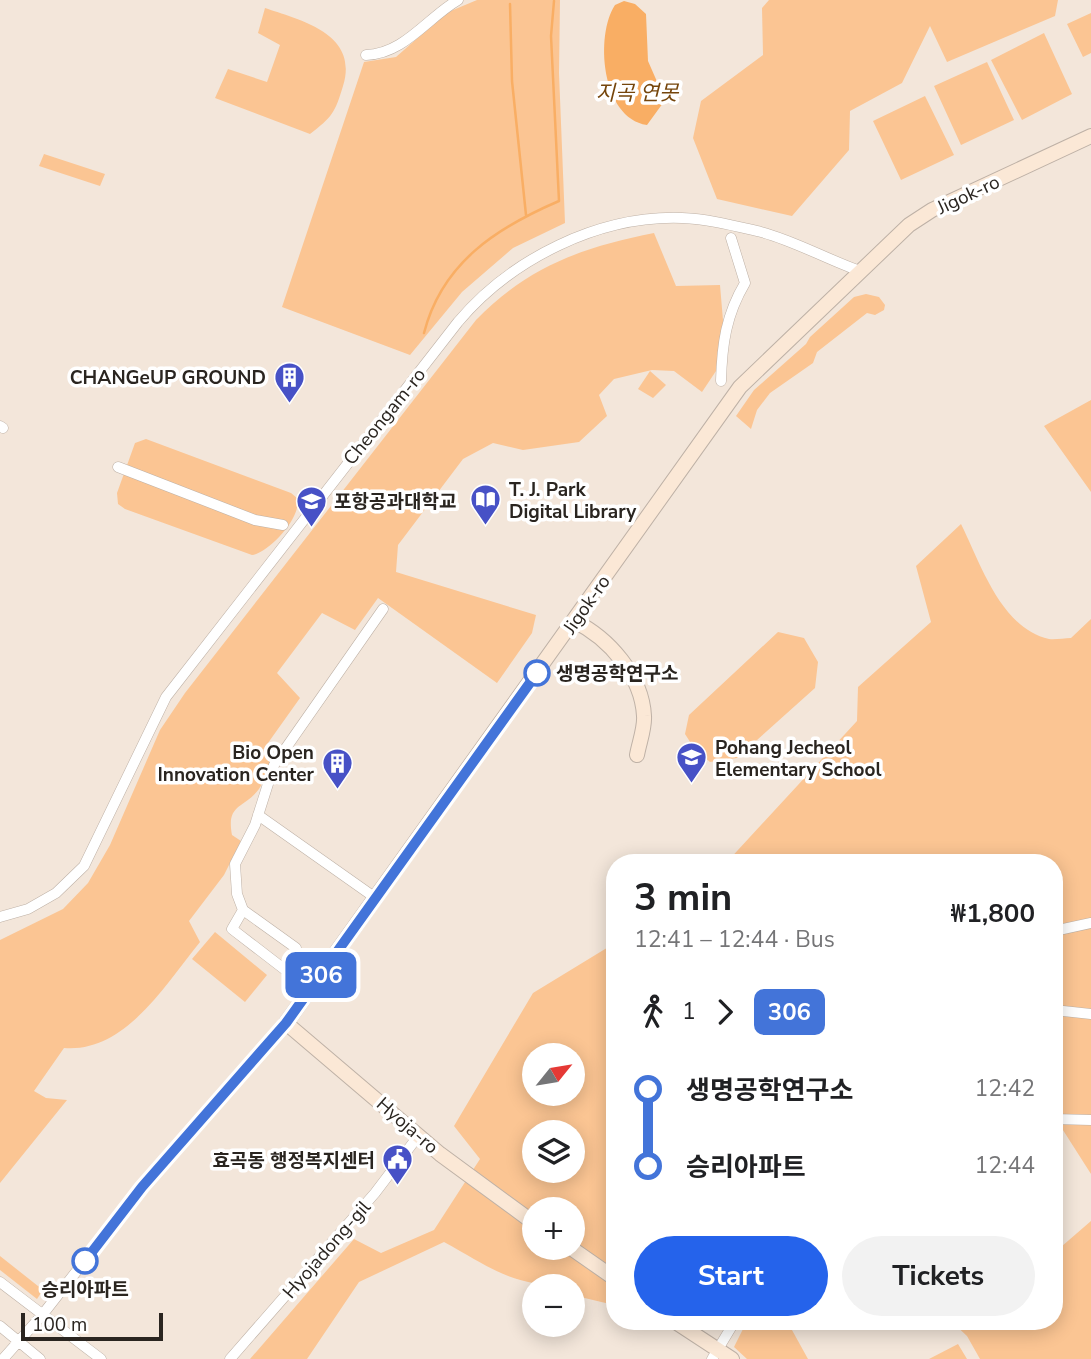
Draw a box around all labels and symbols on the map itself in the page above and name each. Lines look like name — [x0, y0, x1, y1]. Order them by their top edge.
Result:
water label: 지곡 연못 — [596, 79, 680, 107]
street label: Jigok-ro — [932, 169, 1004, 221]
building icon: CHANGeUP GROUND — [272, 360, 306, 404]
street label: Cheongam-ro — [338, 363, 432, 471]
place label: CHANGeUP GROUND — [70, 365, 266, 391]
place label: T. J. Park Digital Library — [509, 477, 637, 525]
library icon: T. J. Park Digital Library — [469, 483, 503, 527]
school or university icon: 포항공과대학교 — [294, 484, 328, 528]
place label: 포항공과대학교 — [334, 489, 456, 515]
street label: Jigok-ro — [557, 570, 617, 640]
marker: 생명공학연구소 — [524, 660, 550, 686]
place label: 생명공학연구소 — [556, 661, 678, 687]
place label: Pohang Jecheol Elementary School — [715, 735, 882, 783]
place label: Bio Open Innovation Center — [158, 740, 315, 788]
school or university icon: Pohang Jecheol Elementary School — [675, 741, 709, 785]
building icon: Bio Open Innovation Center — [320, 746, 354, 790]
line badge: 306 — [281, 952, 361, 998]
north arrow — [522, 1043, 584, 1106]
street label: Hyoja-ro — [371, 1092, 444, 1160]
public building icon: 효곡동 행정복지센터 — [381, 1143, 415, 1187]
place label: 효곡동 행정복지센터 — [213, 1148, 375, 1174]
street label: Hyojadong-gil — [277, 1195, 377, 1304]
marker: 승리아파트 — [72, 1248, 98, 1274]
place label: 승리아파트 — [41, 1277, 129, 1303]
scale bar — [21, 1310, 163, 1342]

